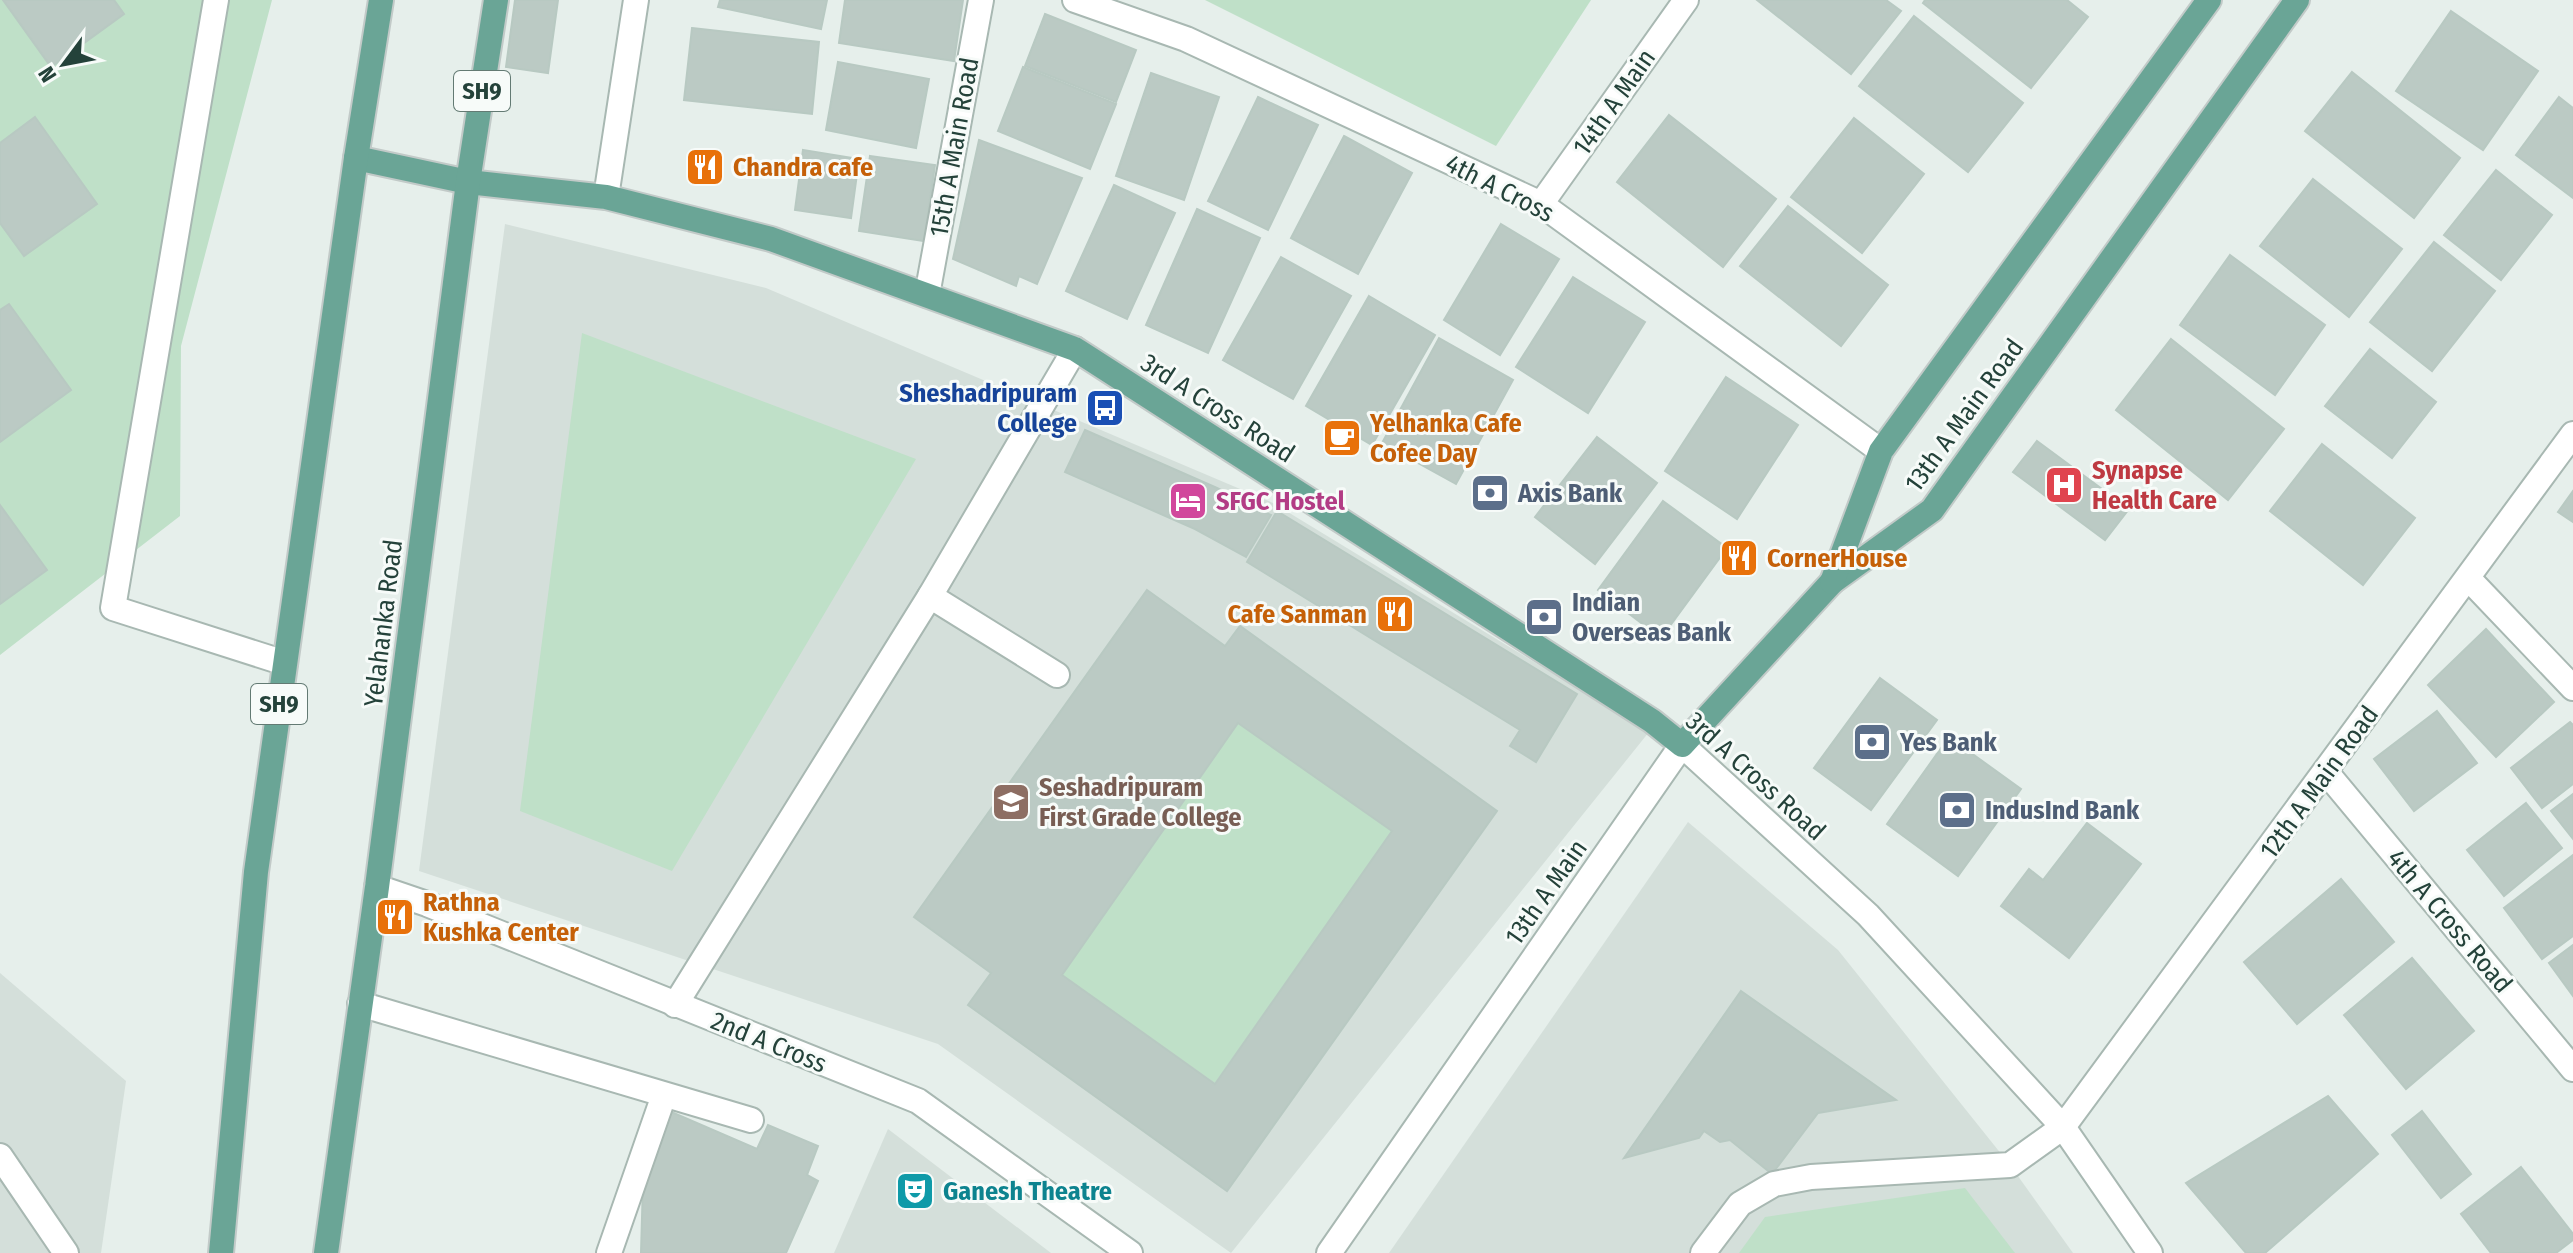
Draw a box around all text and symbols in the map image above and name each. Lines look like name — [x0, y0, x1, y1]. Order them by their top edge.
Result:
north arrow — [24, 24, 104, 104]
street label: 14th A Main — [1567, 43, 1662, 161]
street label: 15th A Main Road — [923, 55, 986, 239]
text: N — [33, 62, 62, 87]
road number: SH9 — [454, 71, 510, 111]
restaurant icon: Chandra cafe — [684, 146, 726, 188]
street label: 4th A Cross — [1440, 148, 1559, 229]
place label: Chandra cafe — [733, 152, 873, 183]
street label: 13th A Main Road — [1899, 333, 2030, 498]
street label: 3rd A Cross Road — [1135, 347, 1300, 470]
place label: Sheshadripuram College — [899, 378, 1077, 439]
bus stop icon: Sheshadripuram College — [1084, 387, 1126, 429]
place label: Yelhanka Cafe Cofee Day — [1369, 408, 1522, 469]
cafe icon: Yelhanka Cafe Cofee Day — [1321, 417, 1363, 459]
place label: Synapse Health Care — [2092, 455, 2217, 516]
hospital icon: Synapse Health Care — [2043, 464, 2085, 506]
bank icon: Axis Bank — [1469, 472, 1511, 514]
place label: Axis Bank — [1517, 478, 1623, 509]
hotel icon: SFGC Hostel — [1167, 480, 1209, 522]
place label: SFGC Hostel — [1216, 486, 1346, 517]
restaurant icon: CornerHouse — [1718, 537, 1760, 579]
street label: Yelahanka Road — [358, 538, 409, 709]
place label: CornerHouse — [1767, 543, 1907, 574]
place label: Indian Overseas Bank — [1572, 587, 1732, 648]
restaurant icon: Cafe Sanman — [1374, 593, 1416, 635]
bank icon: Indian Overseas Bank — [1523, 596, 1565, 638]
place label: Cafe Sanman — [1227, 599, 1367, 630]
road number: SH9 — [251, 684, 307, 724]
street label: 12th A Main Road — [2254, 700, 2385, 865]
street label: 3rd A Cross Road — [1680, 706, 1832, 847]
bank icon: Yes Bank — [1851, 721, 1893, 763]
place label: Yes Bank — [1899, 727, 1997, 758]
place label: Seshadripuram First Grade College — [1039, 772, 1241, 833]
school or university icon: Seshadripuram First Grade College — [990, 781, 1032, 823]
bank icon: IndusInd Bank — [1936, 789, 1978, 831]
place label: IndusInd Bank — [1985, 795, 2140, 826]
street label: 13th A Main — [1499, 834, 1594, 951]
street label: 4th A Cross Road — [2381, 843, 2519, 999]
place label: Rathna Kushka Center — [423, 887, 579, 948]
restaurant icon: Rathna Kushka Center — [374, 896, 416, 938]
street label: 2nd A Cross — [707, 1005, 831, 1080]
theatre icon: Ganesh Theatre — [894, 1170, 936, 1212]
place label: Ganesh Theatre — [943, 1176, 1112, 1207]

